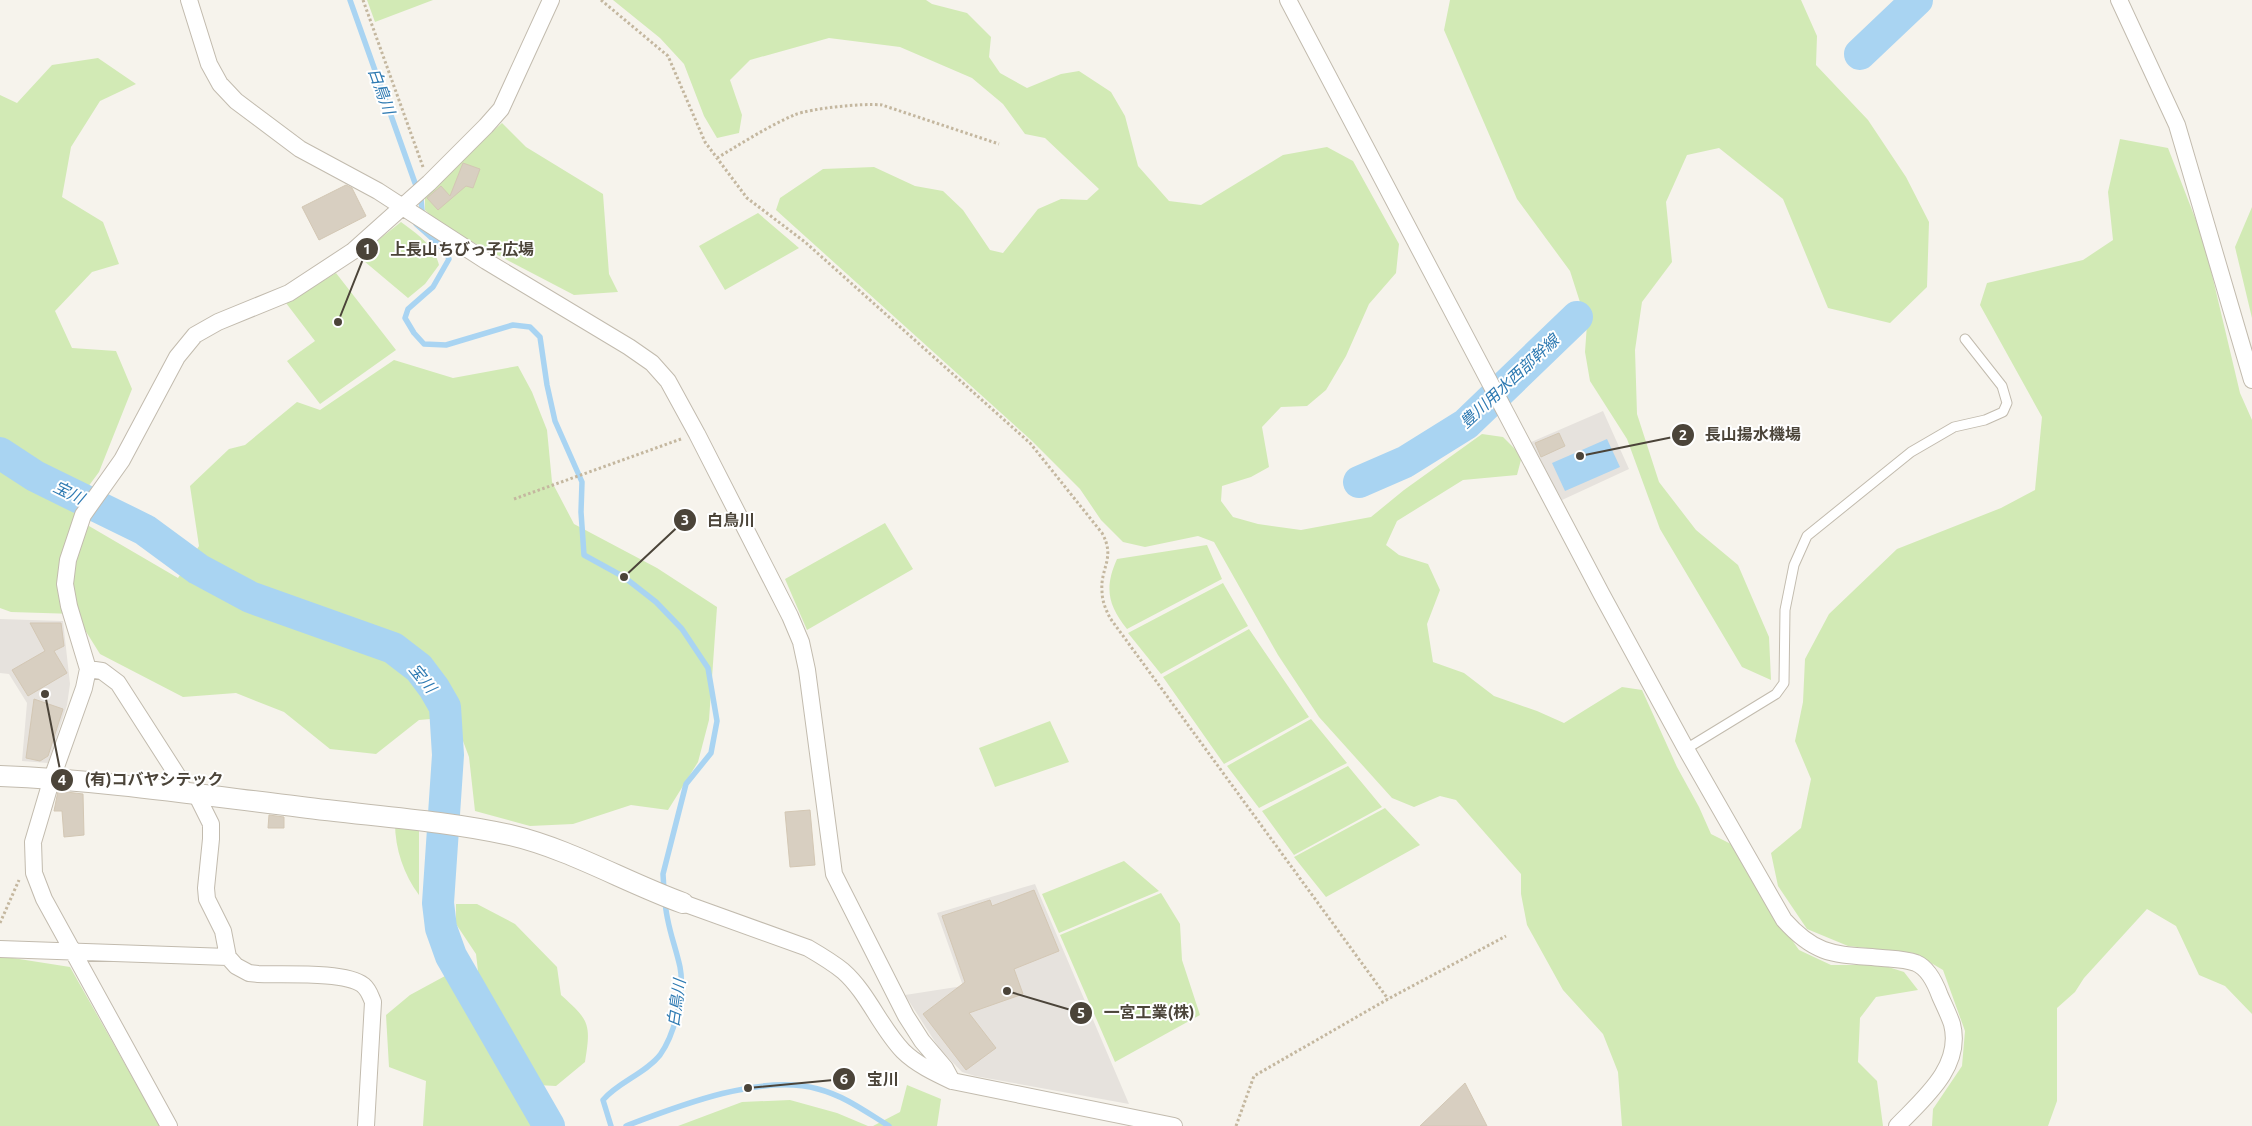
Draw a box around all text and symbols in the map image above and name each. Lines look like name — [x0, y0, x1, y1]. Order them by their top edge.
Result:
water label: 白鳥川 — [365, 65, 399, 119]
callout: 上長山ちびっ子広場 — [355, 234, 544, 265]
text: 1 — [363, 240, 371, 257]
text: 上長山ちびっ子広場 — [390, 240, 534, 258]
water label: 豊川用水西部幹線 — [1456, 329, 1563, 431]
callout: 長山揚水機場 — [1670, 419, 1811, 450]
text: 長山揚水機場 — [1705, 425, 1801, 443]
text: 2 — [1679, 426, 1687, 443]
water label: 宝川 — [51, 477, 89, 508]
callout: 白鳥川 — [672, 505, 765, 536]
text: 3 — [681, 511, 689, 528]
text: 白鳥川 — [707, 511, 755, 529]
water label: 宝川 — [406, 660, 441, 698]
callout: (有)コバヤシテック — [49, 764, 233, 795]
text: (有)コバヤシテック — [84, 770, 224, 789]
text: 4 — [58, 771, 66, 788]
water label: 白鳥川 — [664, 976, 689, 1028]
callout: 一宮工業(株) — [1068, 997, 1204, 1028]
text: 一宮工業(株) — [1103, 1003, 1195, 1022]
text: 5 — [1077, 1004, 1085, 1021]
callout: 宝川 — [832, 1064, 909, 1095]
text: 6 — [840, 1070, 848, 1087]
text: 宝川 — [867, 1070, 899, 1088]

